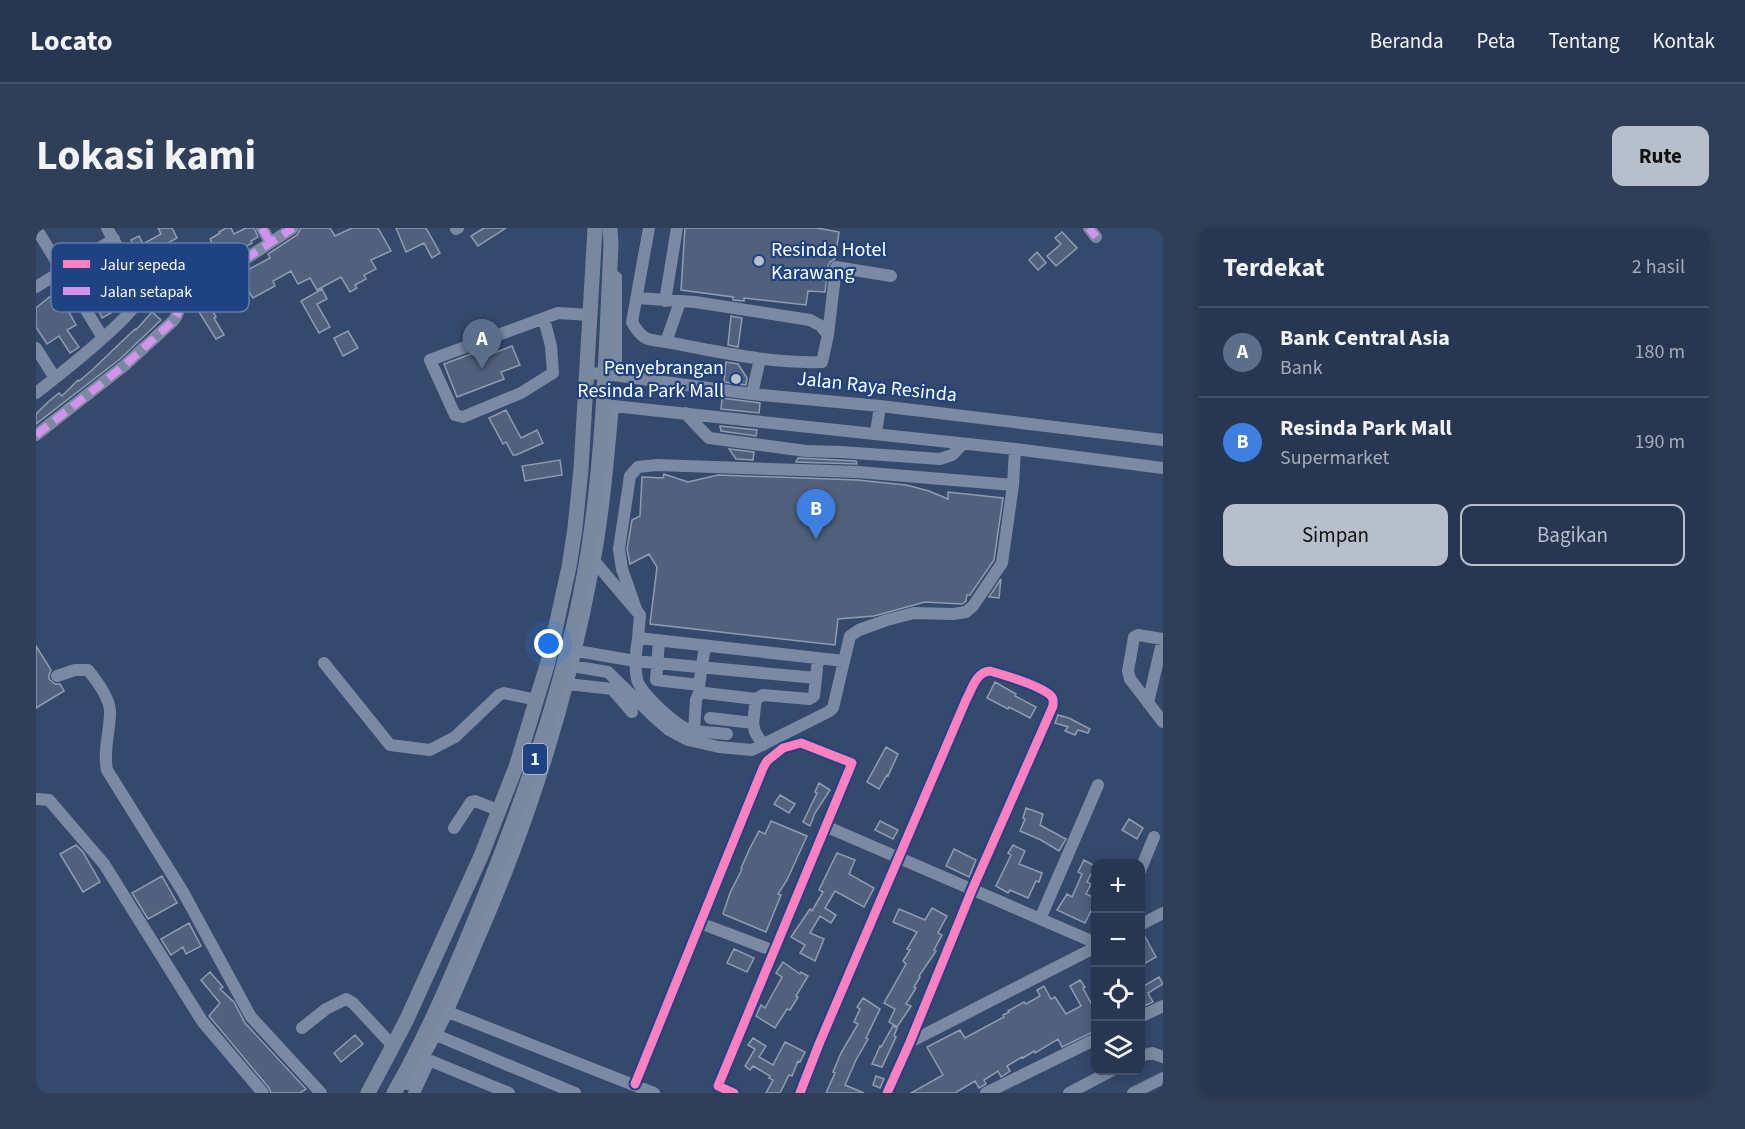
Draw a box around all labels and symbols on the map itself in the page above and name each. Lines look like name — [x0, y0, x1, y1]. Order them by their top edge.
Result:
place label: Resinda Hotel Karawang — [771, 236, 887, 287]
legend — [51, 243, 249, 312]
text: Jalur sepeda — [100, 254, 186, 276]
marker: Resinda Hotel Karawang — [752, 254, 766, 268]
text: Jalan setapak — [100, 281, 192, 303]
pin: A — [462, 320, 502, 369]
place label: Penyebrangan Resinda Park Mall — [577, 354, 724, 405]
street label: Jalan Raya Resinda — [796, 365, 958, 409]
marker: Penyebrangan Resinda Park Mall — [729, 372, 743, 386]
pin: B — [796, 490, 836, 539]
your location — [534, 629, 563, 658]
road number: 1 — [523, 744, 547, 774]

